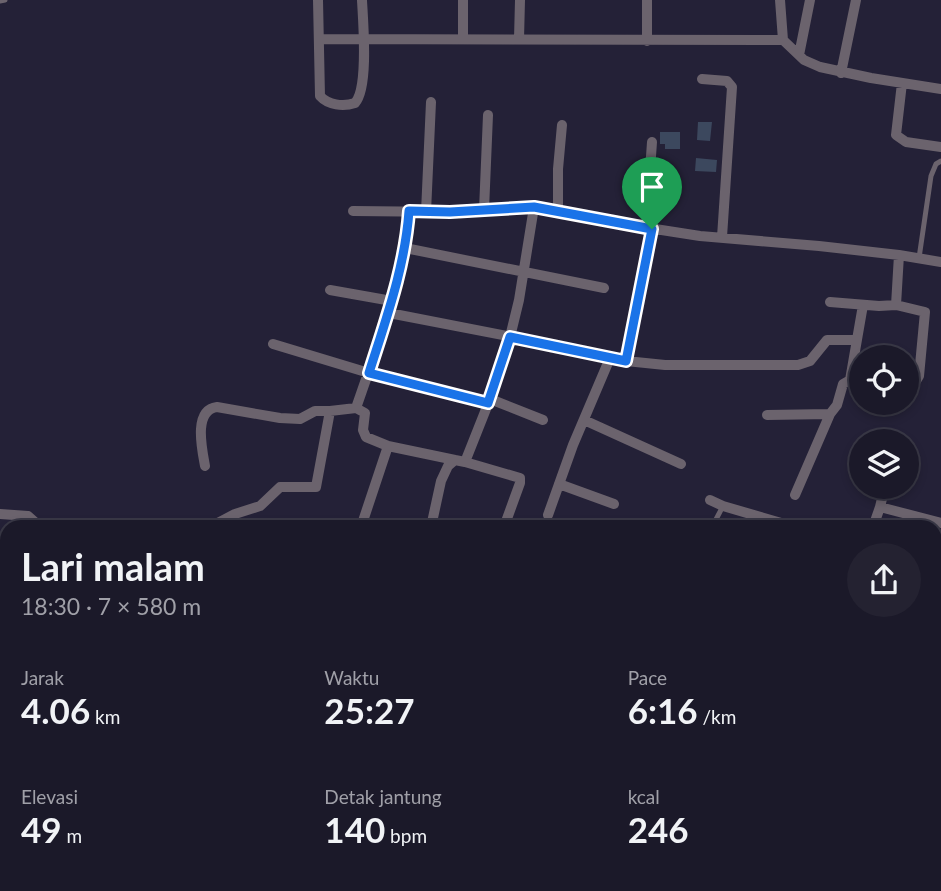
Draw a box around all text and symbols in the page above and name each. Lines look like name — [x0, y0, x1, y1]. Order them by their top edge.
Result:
pin — [622, 157, 682, 229]
icon: arrive — [633, 168, 671, 206]
map controls — [849, 345, 919, 499]
button: locate — [849, 345, 919, 415]
button: layers — [849, 429, 919, 499]
text: Lari malam — [21, 543, 205, 589]
button: share — [847, 543, 921, 617]
text: 18:30 · 7 × 580 m — [21, 592, 201, 620]
text: Jarak — [21, 666, 64, 689]
text: Waktu — [324, 666, 379, 689]
text: Pace — [628, 666, 667, 689]
text: 4.06 — [21, 689, 90, 731]
text: 25:27 — [324, 689, 415, 731]
text: 6:16 — [628, 689, 698, 731]
text: km — [90, 705, 120, 728]
text: /km — [698, 705, 736, 728]
text: Elevasi — [21, 785, 78, 808]
text: Detak jantung — [324, 785, 442, 808]
text: kcal — [628, 785, 660, 808]
text: 49 — [21, 808, 62, 850]
text: 140 — [324, 808, 385, 850]
text: 246 — [628, 808, 689, 850]
text: m — [62, 824, 82, 847]
text: bpm — [385, 824, 427, 847]

